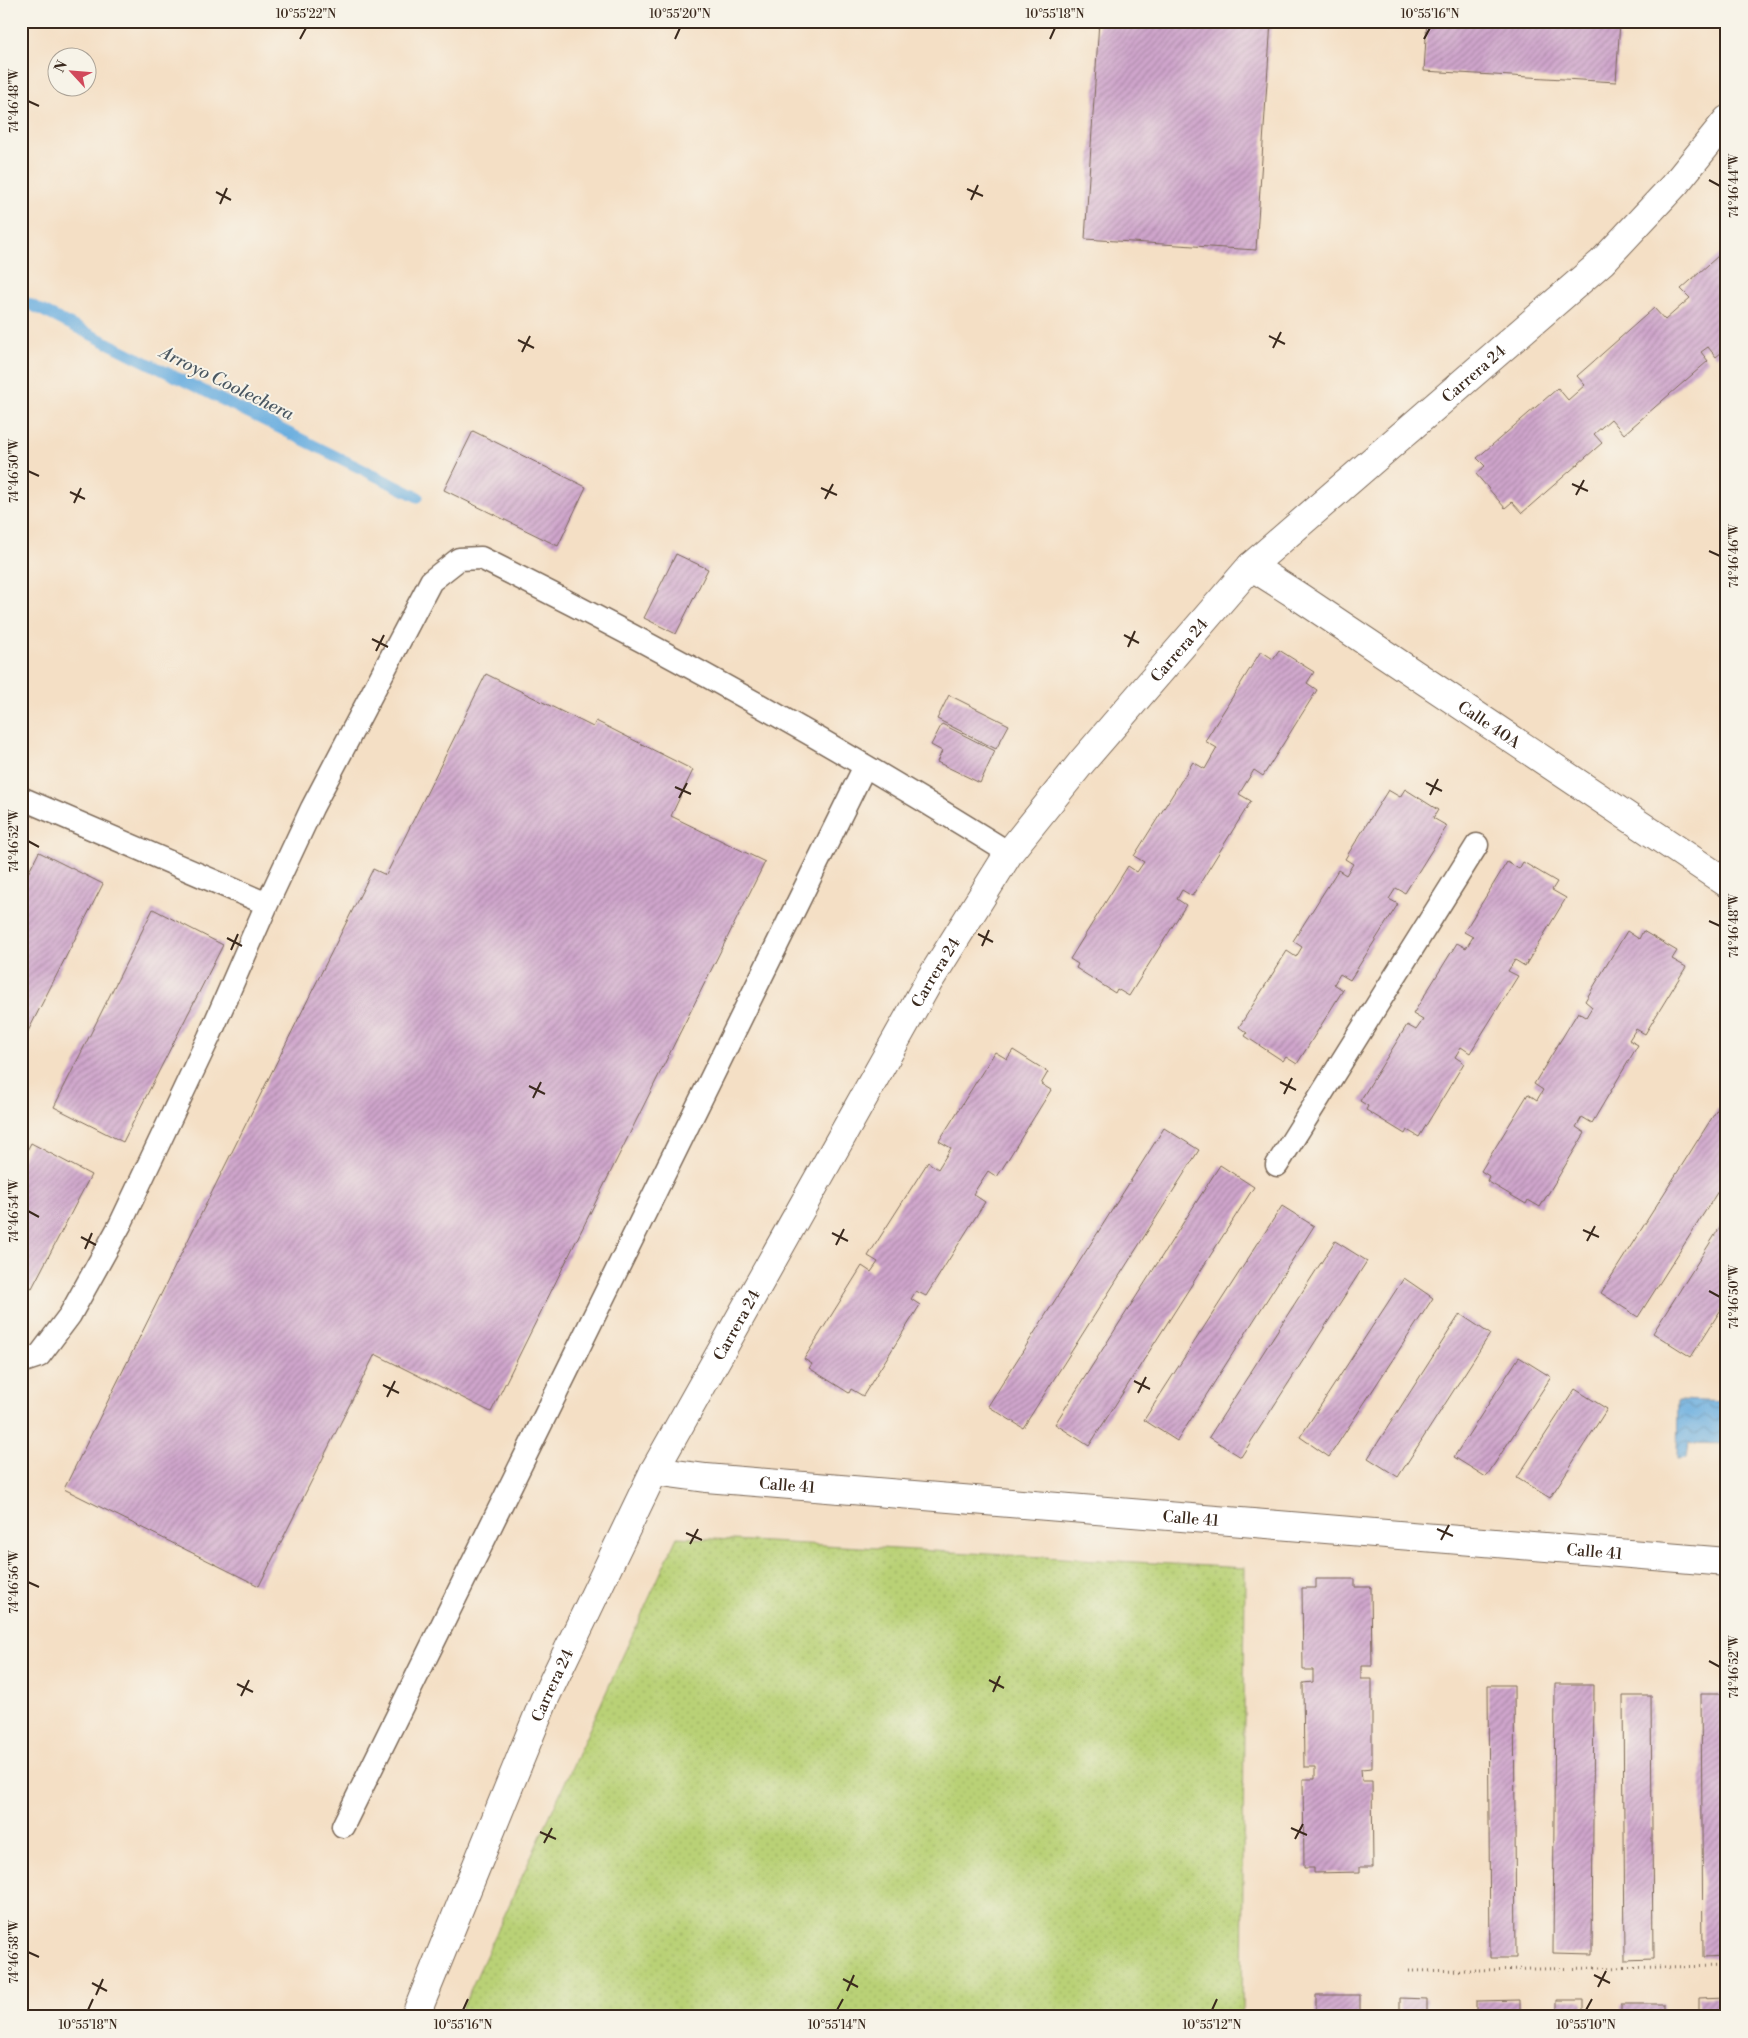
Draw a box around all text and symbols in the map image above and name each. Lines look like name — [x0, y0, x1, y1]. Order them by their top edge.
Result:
text: 10°55'22"N — [276, 7, 336, 22]
text: 10°55'20"N — [649, 7, 711, 22]
text: 10°55'18"N — [1026, 7, 1085, 22]
text: 10°55'16"N — [1401, 7, 1459, 22]
north arrow — [48, 48, 98, 98]
text: N — [51, 58, 72, 76]
text: 74°46'48"W — [7, 68, 22, 133]
text: 74°46'44"W — [1727, 153, 1742, 218]
water label: Arroyo Coolechera — [154, 340, 298, 426]
street label: Carrera 24 — [1438, 341, 1511, 407]
text: 74°46'50"W — [7, 438, 22, 503]
text: 74°46'46"W — [1727, 523, 1742, 588]
street label: Carrera 24 — [1146, 614, 1213, 687]
street label: Calle 40A — [1454, 697, 1525, 754]
text: 74°46'52"W — [7, 808, 22, 873]
text: 74°46'48"W — [1727, 893, 1742, 958]
street label: Carrera 24 — [907, 933, 965, 1011]
text: 74°46'54"W — [7, 1178, 22, 1243]
text: 74°46'50"W — [1727, 1264, 1742, 1329]
street label: Carrera 24 — [709, 1286, 765, 1364]
street label: Calle 41 — [758, 1473, 816, 1498]
street label: Calle 41 — [1162, 1507, 1220, 1531]
street label: Calle 41 — [1566, 1540, 1623, 1564]
text: 74°46'56"W — [7, 1549, 22, 1614]
text: 74°46'52"W — [1727, 1634, 1742, 1699]
street label: Carrera 24 — [527, 1645, 578, 1725]
text: 74°46'58"W — [7, 1919, 22, 1984]
text: 10°55'18"N — [59, 2018, 118, 2033]
text: 10°55'16"N — [434, 2018, 492, 2033]
text: 10°55'14"N — [808, 2018, 866, 2033]
text: 10°55'12"N — [1183, 2018, 1242, 2033]
text: 10°55'10"N — [1556, 2018, 1616, 2033]

